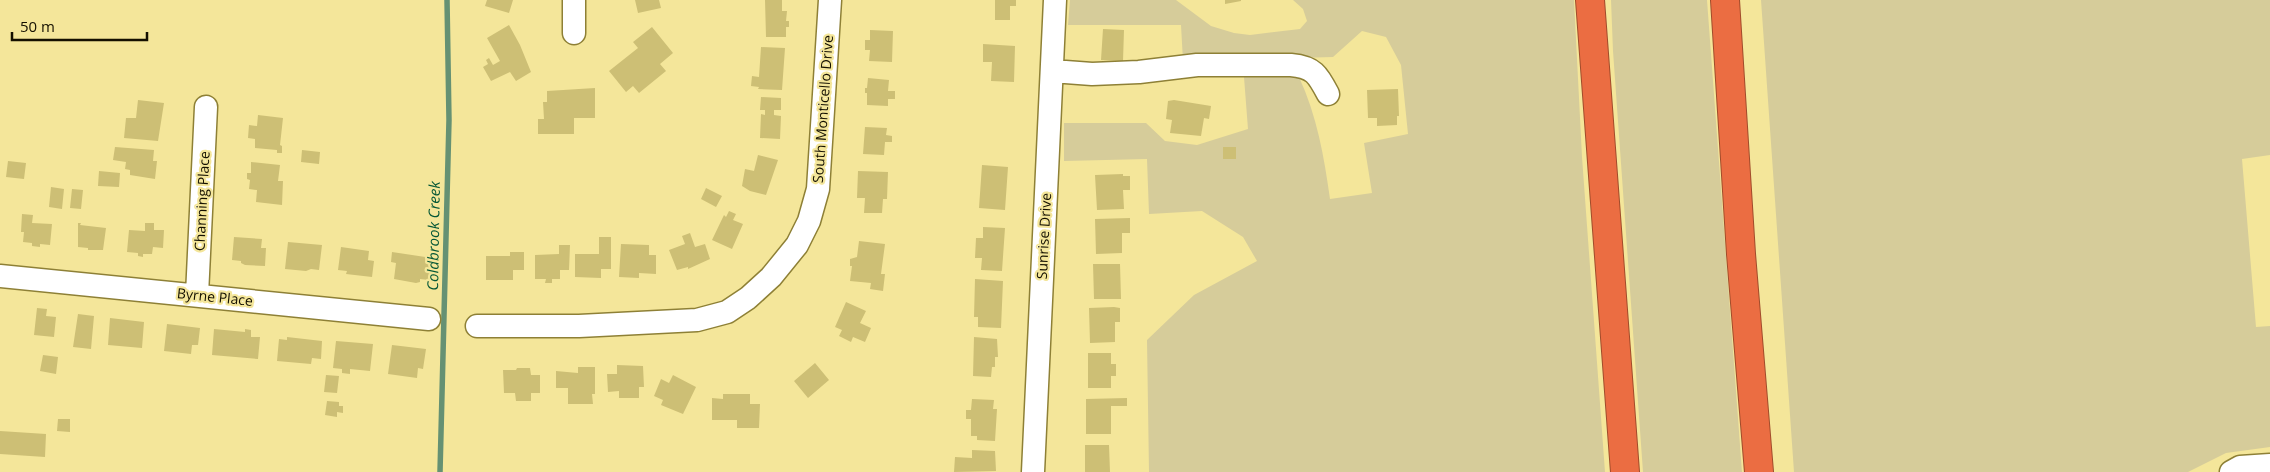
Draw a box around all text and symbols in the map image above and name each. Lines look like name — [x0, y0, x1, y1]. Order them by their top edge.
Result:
scale bar — [12, 10, 148, 42]
text: 50 m — [20, 16, 55, 36]
street label: South Monticello Drive — [808, 34, 837, 183]
street label: Channing Place — [189, 150, 214, 251]
water label: Coldbrook Creek — [422, 180, 444, 291]
street label: Sunrise Drive — [1032, 192, 1055, 280]
street label: Byrne Place — [176, 283, 254, 310]

